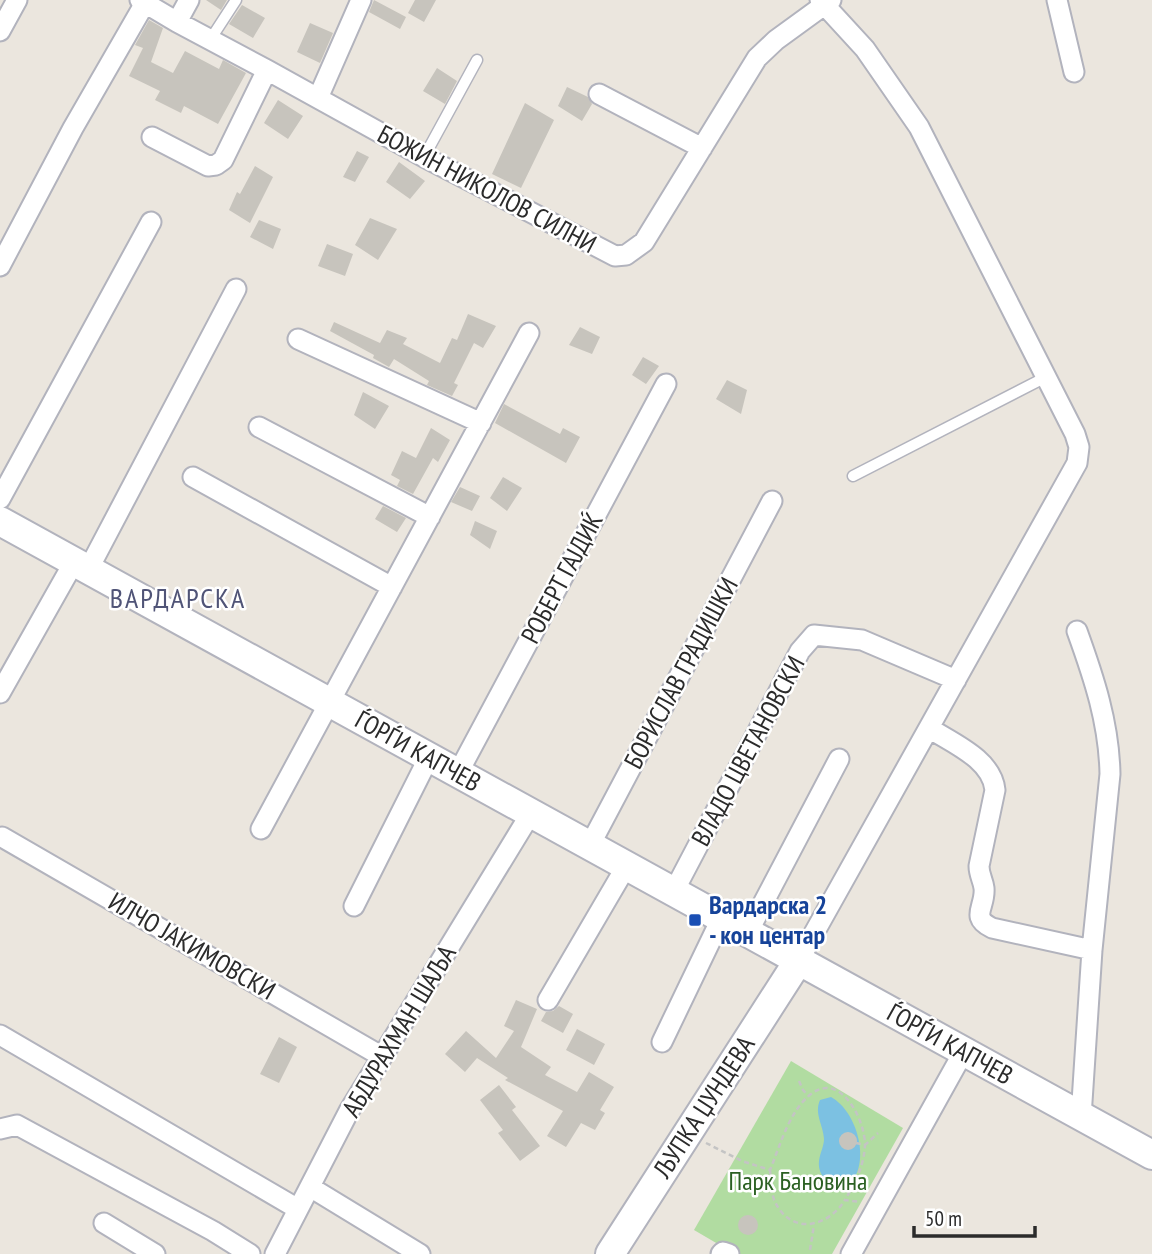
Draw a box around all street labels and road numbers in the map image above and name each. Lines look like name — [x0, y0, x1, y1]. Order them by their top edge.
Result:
street label: БОЖИН НИКОЛОВ СИЛНИ — [372, 117, 602, 260]
street label: РОБЕРТ ГАЈДИЌ — [513, 507, 610, 649]
street label: БОРИСЛАВ ГРАДИШКИ — [616, 571, 745, 774]
street label: ВЛАДО ЦВЕТАНОВСКИ — [684, 650, 812, 851]
street label: ЃОРЃИ КАПЧЕВ — [350, 703, 487, 799]
street label: ИЛЧО ЈАКИМОВСКИ — [103, 884, 282, 1007]
street label: АБДУРАХМАН ШАЉА — [334, 938, 463, 1123]
street label: ЃОРЃИ КАПЧЕВ — [882, 996, 1019, 1092]
street label: ЉУПКА ЏУНДЕВА — [645, 1029, 762, 1185]

